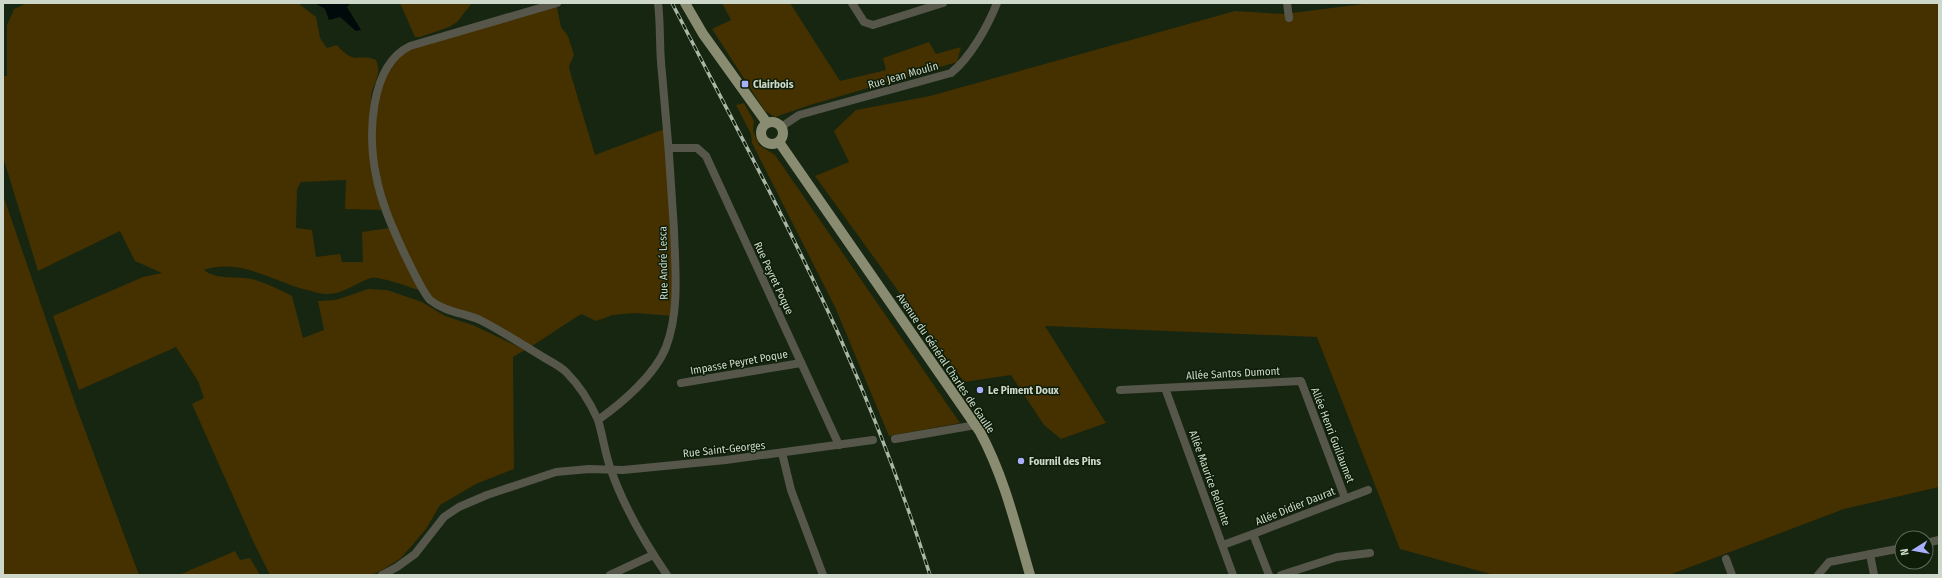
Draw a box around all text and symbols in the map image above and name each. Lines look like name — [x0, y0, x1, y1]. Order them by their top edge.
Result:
street label: Rue Jean Moulin — [866, 59, 940, 92]
place label: Clairbois — [753, 78, 794, 91]
marker: Clairbois — [740, 79, 750, 89]
street label: Rue André Lesca — [656, 226, 671, 300]
street label: Rue Peyret Poque — [751, 240, 796, 317]
street label: Avenue du Général Charles de Gaulle — [894, 291, 997, 436]
street label: Impasse Peyret Poque — [689, 348, 789, 377]
street label: Allée Santos Dumont — [1186, 365, 1281, 382]
place label: Le Piment Doux — [988, 384, 1060, 397]
marker: Le Piment Doux — [975, 385, 985, 395]
street label: Allée Henri Guillaumet — [1308, 386, 1357, 485]
street label: Allée Maurice Bellonte — [1186, 429, 1233, 528]
street label: Rue Saint-Georges — [682, 439, 766, 460]
place label: Fournil des Pins — [1029, 455, 1101, 468]
marker: Fournil des Pins — [1016, 456, 1026, 466]
street label: Allée Didier Daurat — [1254, 484, 1337, 528]
north arrow — [1894, 530, 1934, 570]
text: N — [1898, 547, 1912, 556]

